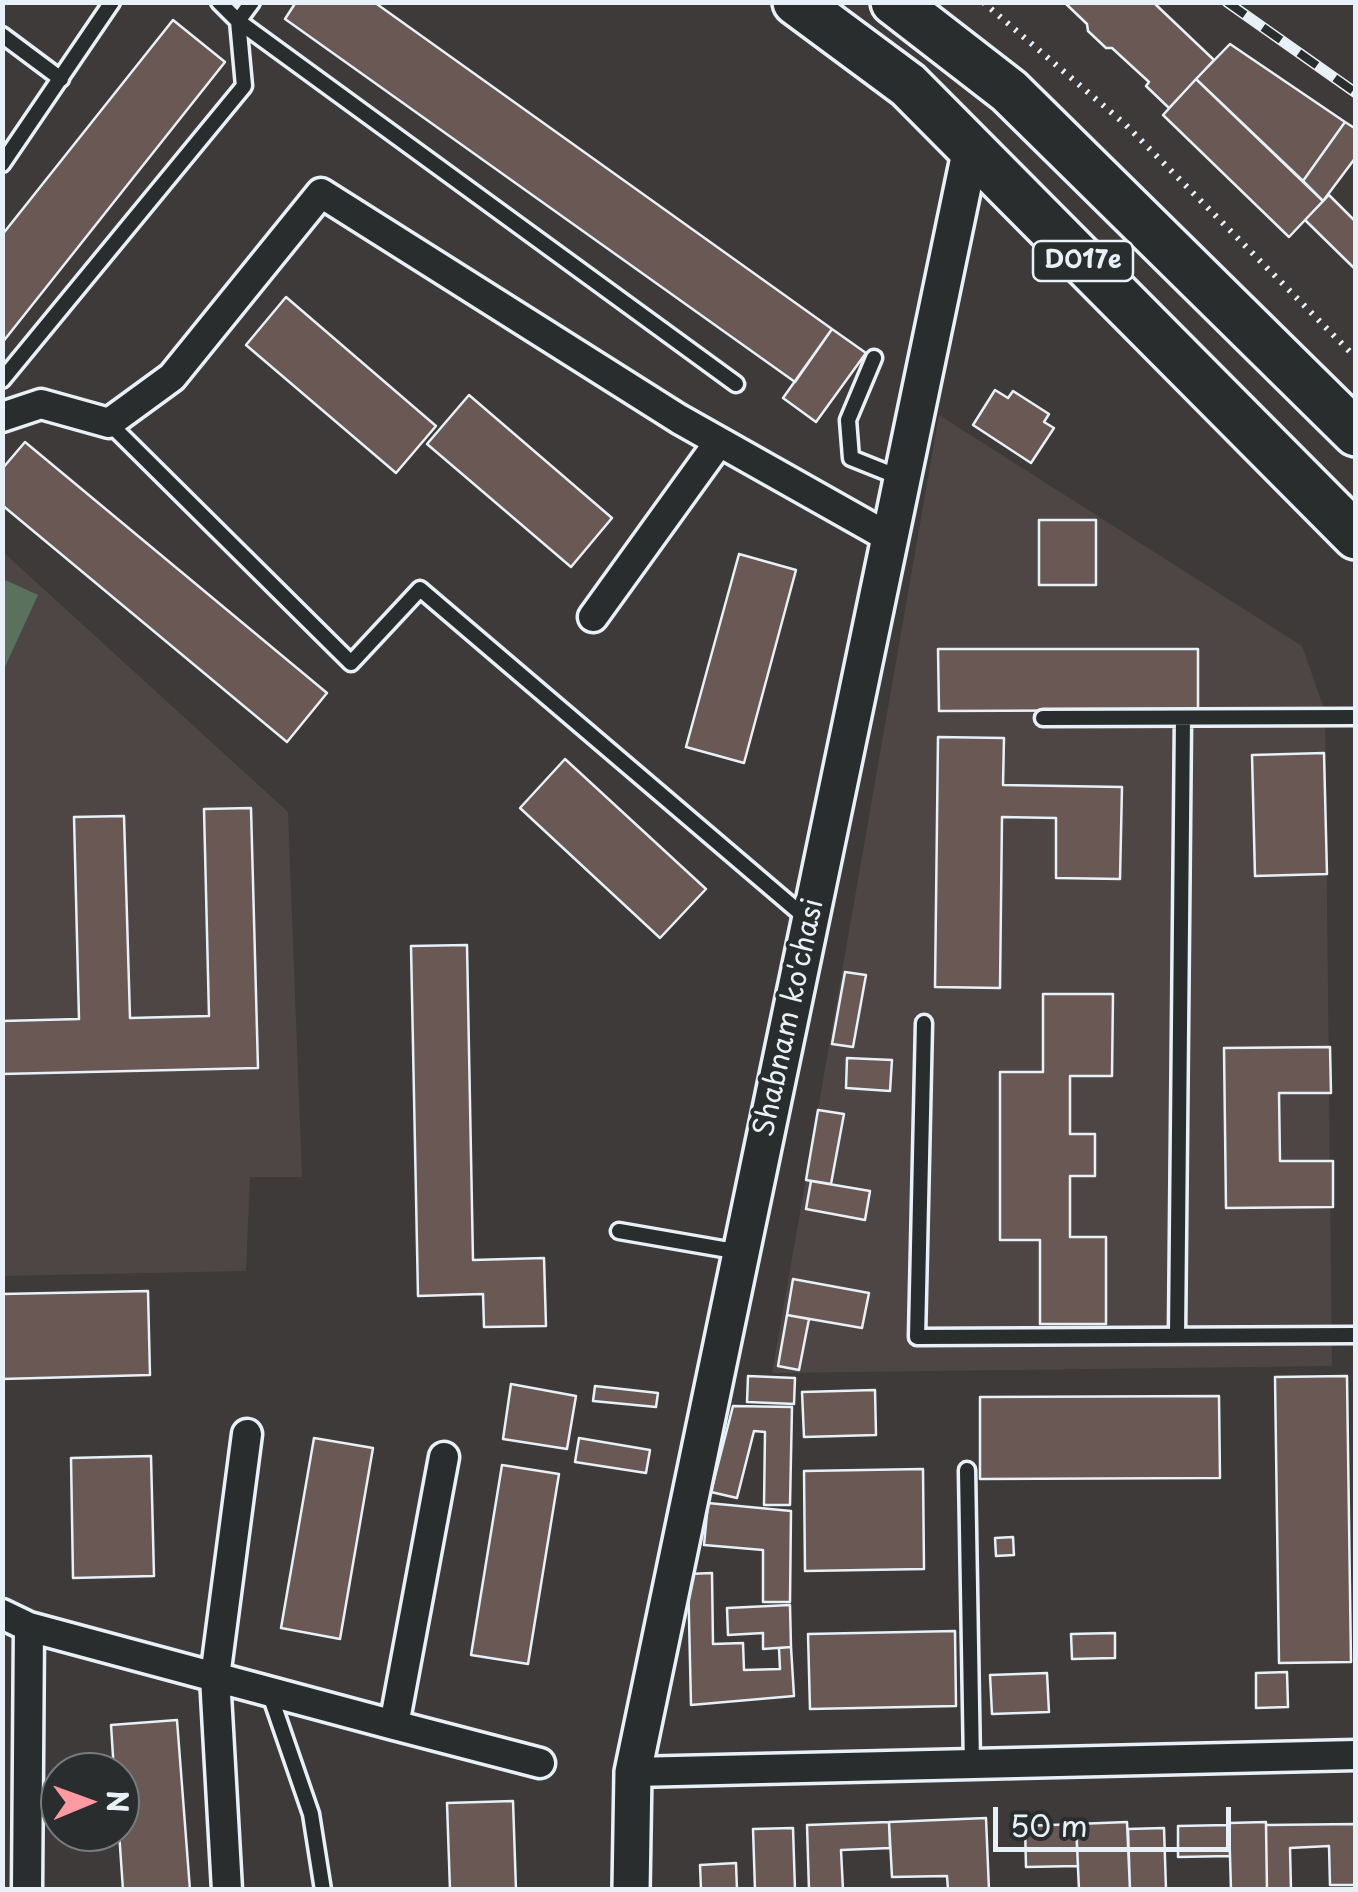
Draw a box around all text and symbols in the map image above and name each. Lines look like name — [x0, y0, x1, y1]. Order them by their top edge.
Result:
road number: D017e — [1033, 241, 1133, 281]
street label: Shabnam ko'chasi — [748, 896, 832, 1140]
north arrow — [40, 1752, 140, 1852]
scale bar — [998, 1787, 1236, 1849]
text: N — [97, 1790, 140, 1813]
text: 50 m — [1010, 1802, 1088, 1847]

